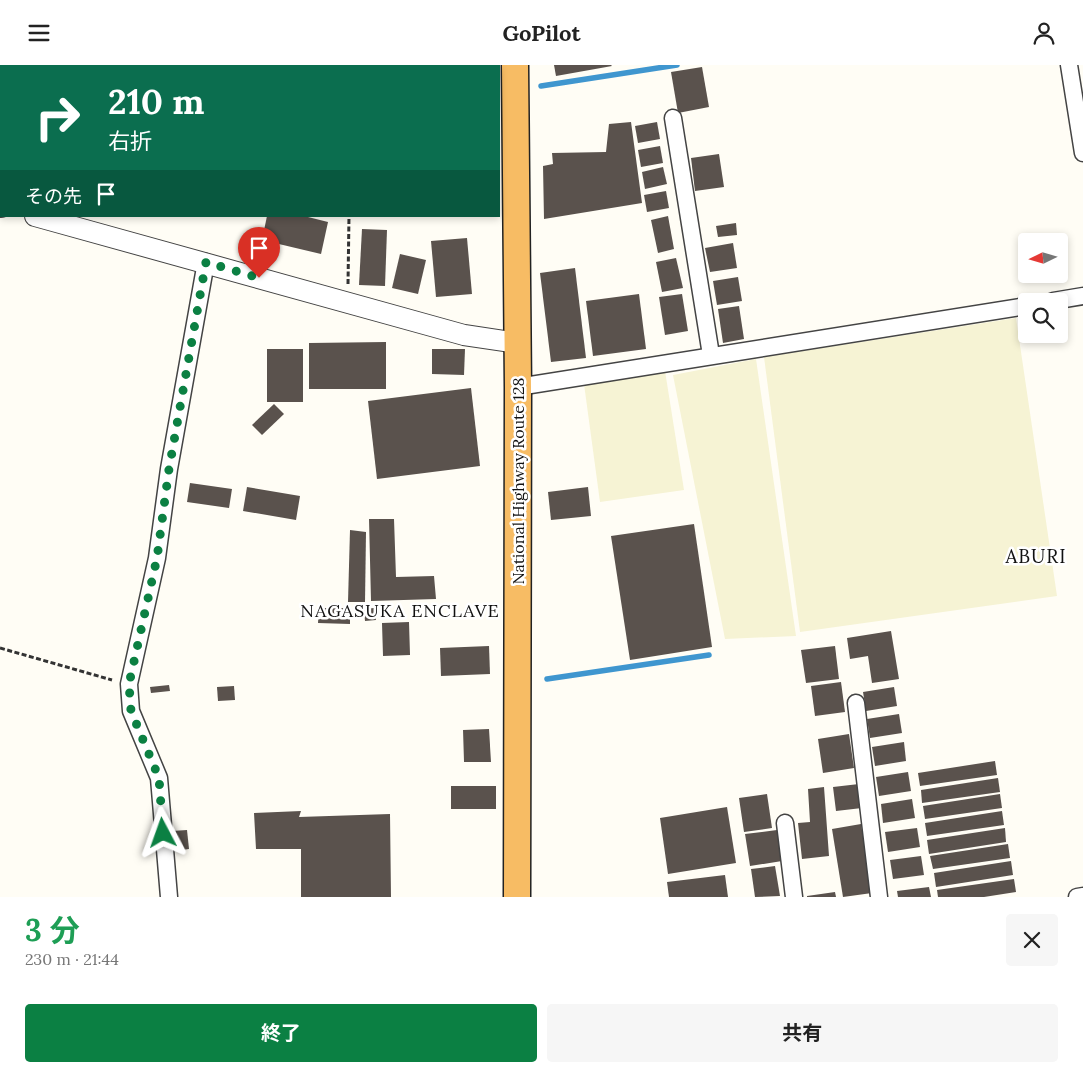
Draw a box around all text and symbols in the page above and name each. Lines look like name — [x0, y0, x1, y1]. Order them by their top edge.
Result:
icon: menu — [25, 19, 53, 47]
text: GoPilot — [502, 19, 581, 47]
icon: person — [1030, 19, 1058, 47]
text: 210 m — [108, 79, 205, 124]
icon: right — [25, 85, 90, 150]
text: 右折 — [108, 127, 152, 155]
icon: arrive — [92, 180, 120, 208]
text: その先 — [25, 184, 82, 208]
pin — [238, 227, 280, 278]
north arrow — [1018, 233, 1068, 283]
map controls — [1018, 233, 1068, 343]
icon: arrive — [245, 234, 273, 262]
button: search — [1018, 293, 1068, 343]
street label: National Highway Route 128 — [508, 377, 528, 585]
district label: ABURI — [1004, 544, 1067, 568]
district label: NAGASUKA ENCLAVE — [300, 599, 500, 622]
position arrow — [136, 806, 188, 858]
text: 3 分 — [25, 911, 80, 949]
button: close — [1006, 914, 1058, 966]
text: 230 m · 21:44 — [25, 949, 119, 969]
button: 終了 — [25, 1004, 537, 1062]
button: 共有 — [547, 1004, 1058, 1062]

